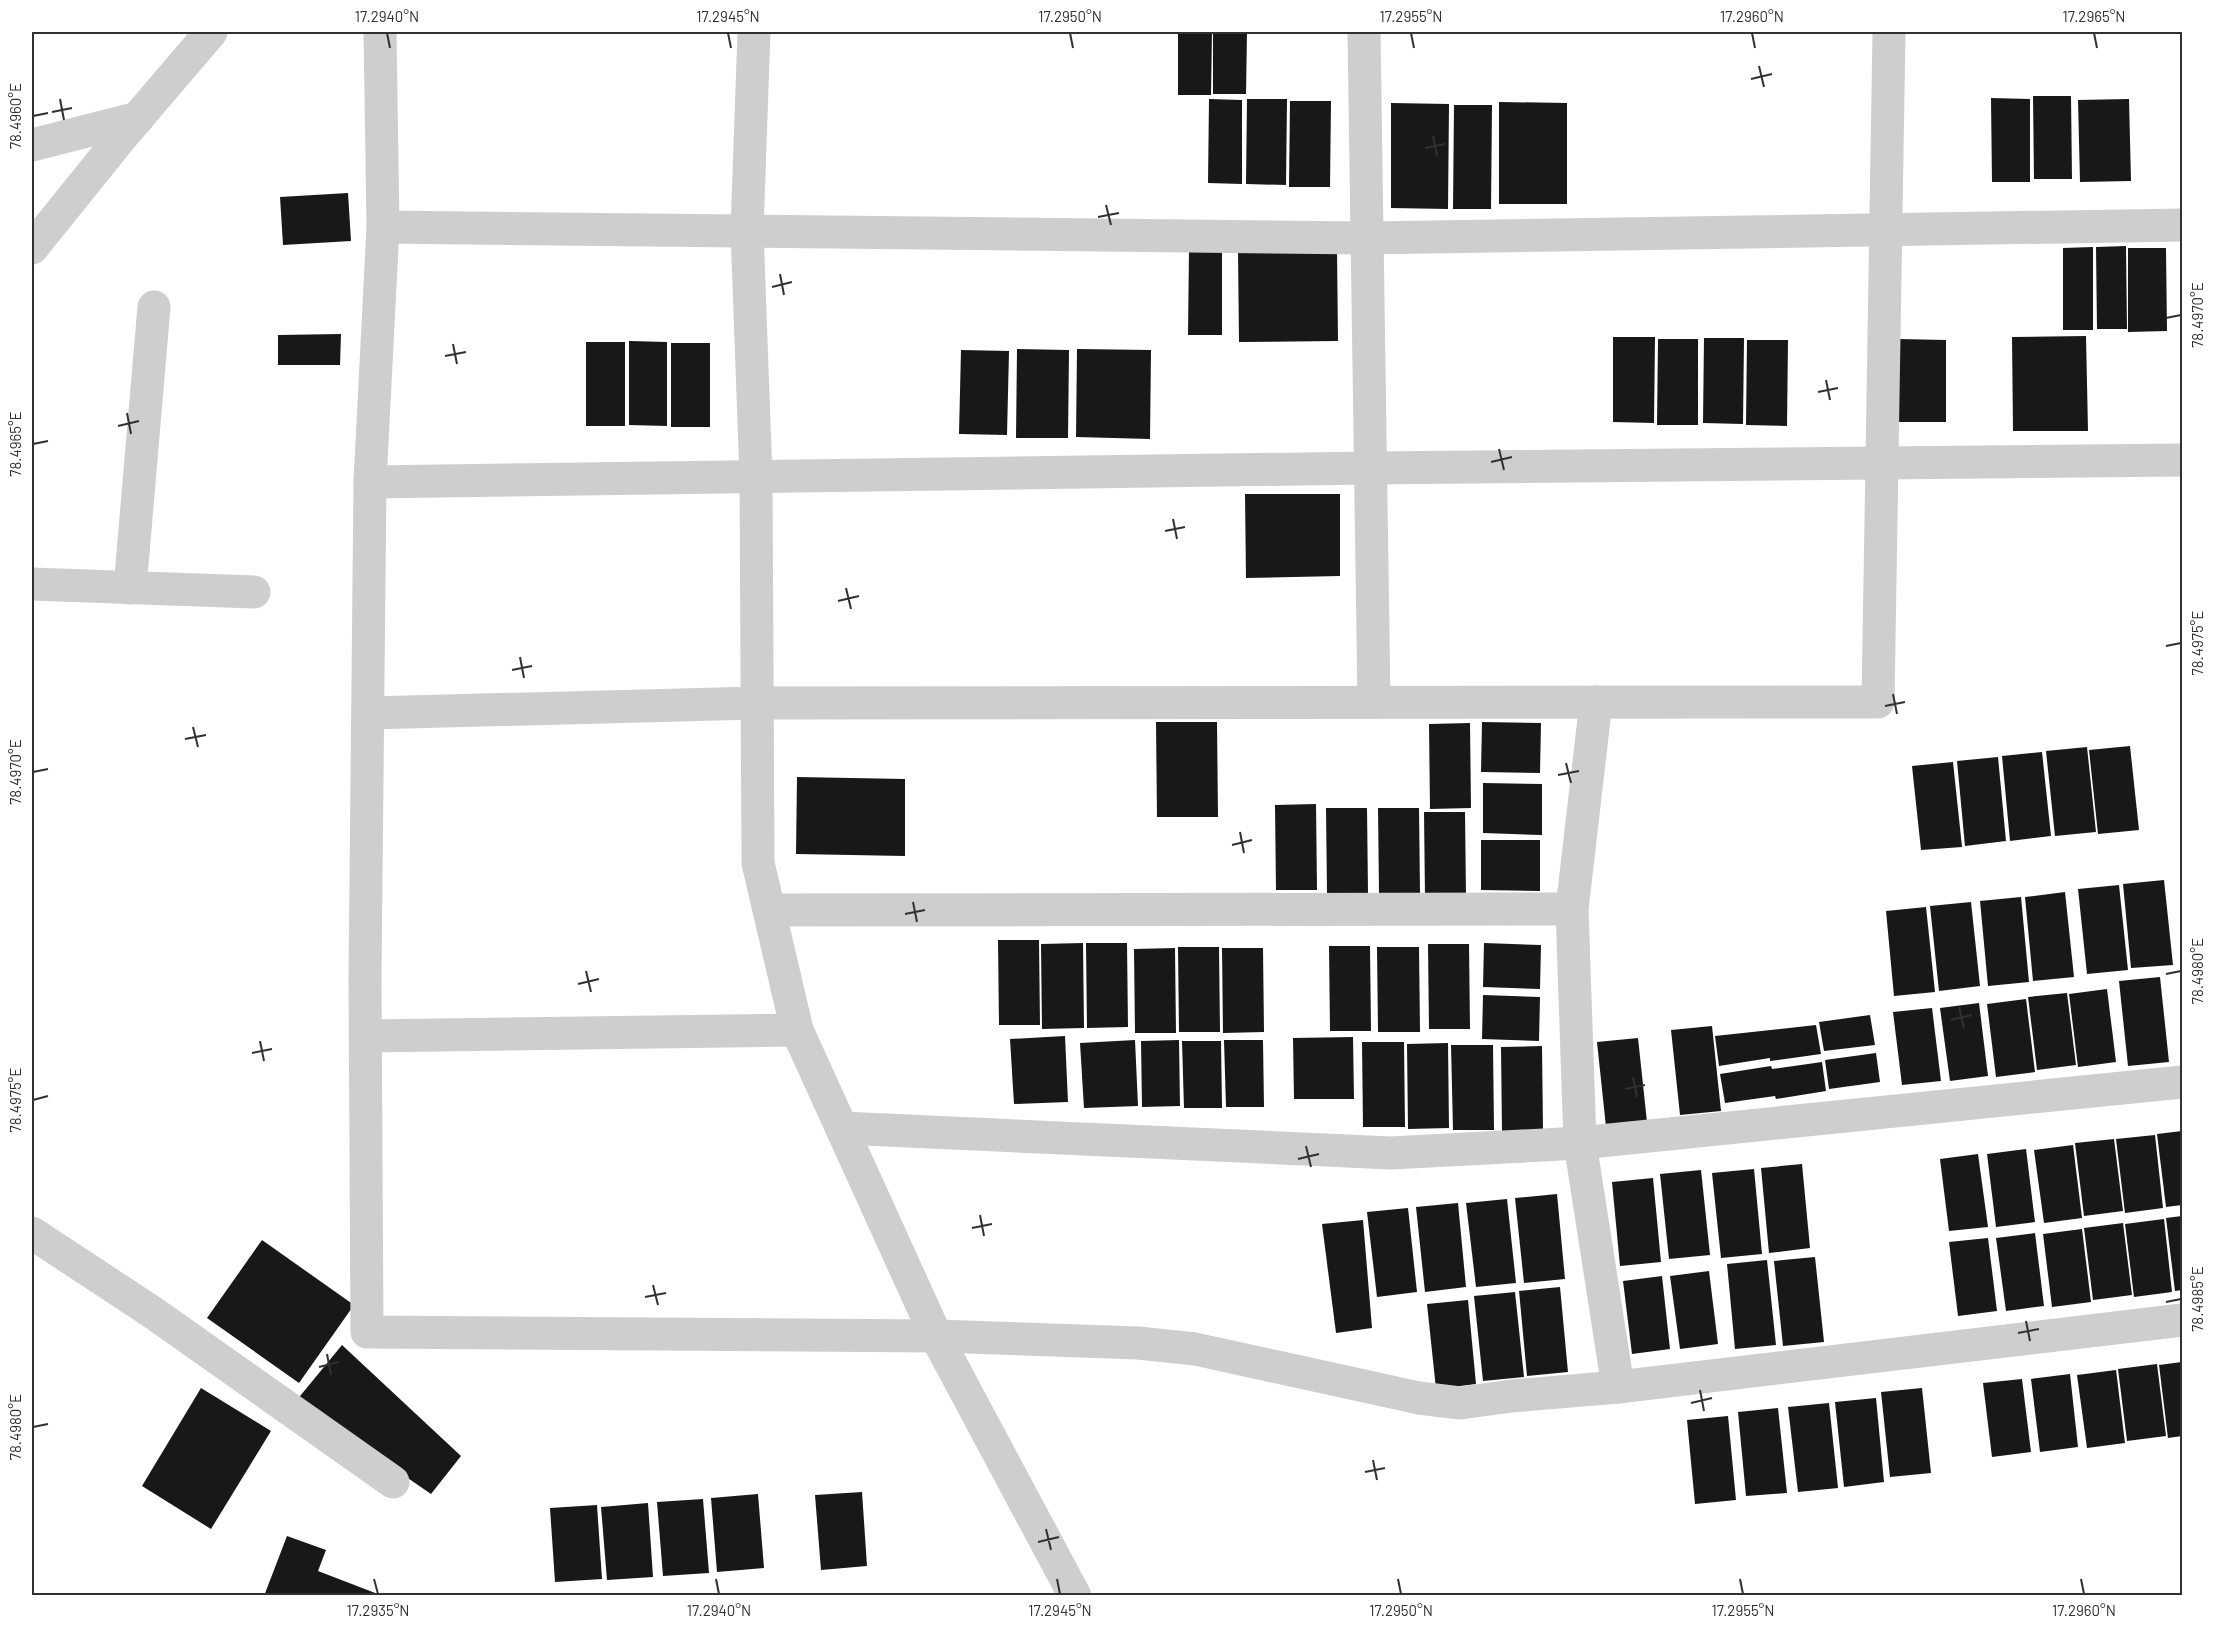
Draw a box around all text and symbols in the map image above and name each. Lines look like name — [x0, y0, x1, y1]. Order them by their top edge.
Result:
text: 17.2940°N — [355, 7, 419, 25]
text: 17.2945°N — [696, 7, 760, 25]
text: 17.2950°N — [1038, 7, 1102, 25]
text: 17.2955°N — [1380, 7, 1442, 25]
text: 17.2960°N — [1720, 7, 1784, 25]
text: 17.2965°N — [2063, 7, 2126, 25]
text: 78.4960°E — [6, 83, 24, 149]
text: 78.4970°E — [2188, 282, 2206, 348]
text: 78.4965°E — [6, 411, 24, 477]
text: 78.4975°E — [2188, 611, 2206, 675]
text: 78.4970°E — [6, 739, 24, 805]
text: 78.4980°E — [2188, 938, 2206, 1004]
text: 78.4975°E — [6, 1068, 24, 1132]
text: 78.4985°E — [2188, 1266, 2206, 1332]
text: 78.4980°E — [6, 1394, 24, 1460]
text: 17.2935°N — [347, 1601, 410, 1619]
text: 17.2940°N — [687, 1601, 751, 1619]
text: 17.2945°N — [1028, 1601, 1092, 1619]
text: 17.2950°N — [1369, 1601, 1433, 1619]
text: 17.2955°N — [1712, 1601, 1774, 1619]
text: 17.2960°N — [2052, 1601, 2116, 1619]

